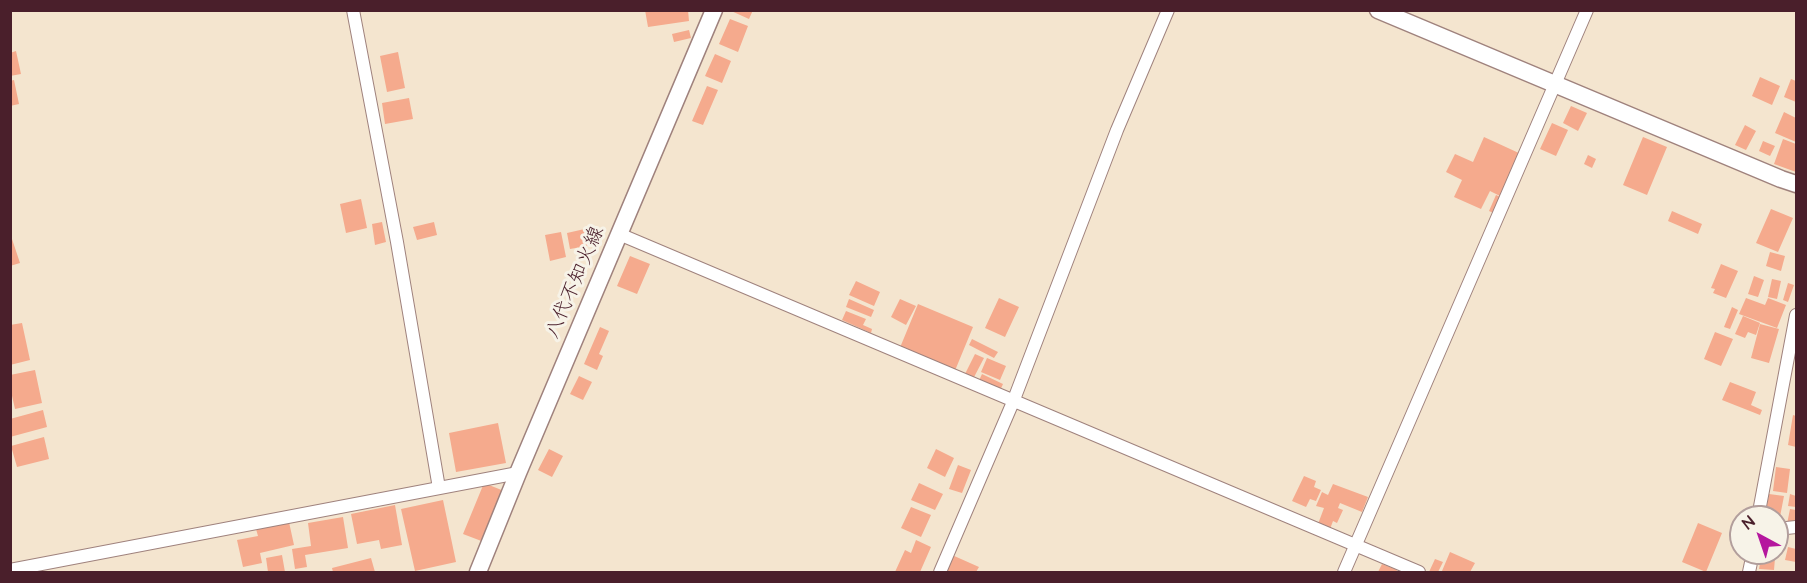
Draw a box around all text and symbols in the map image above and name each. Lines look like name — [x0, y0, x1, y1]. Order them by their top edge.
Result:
street label: 八代不知火線 — [542, 223, 610, 343]
north arrow — [1729, 505, 1789, 565]
text: N — [1738, 511, 1760, 534]

